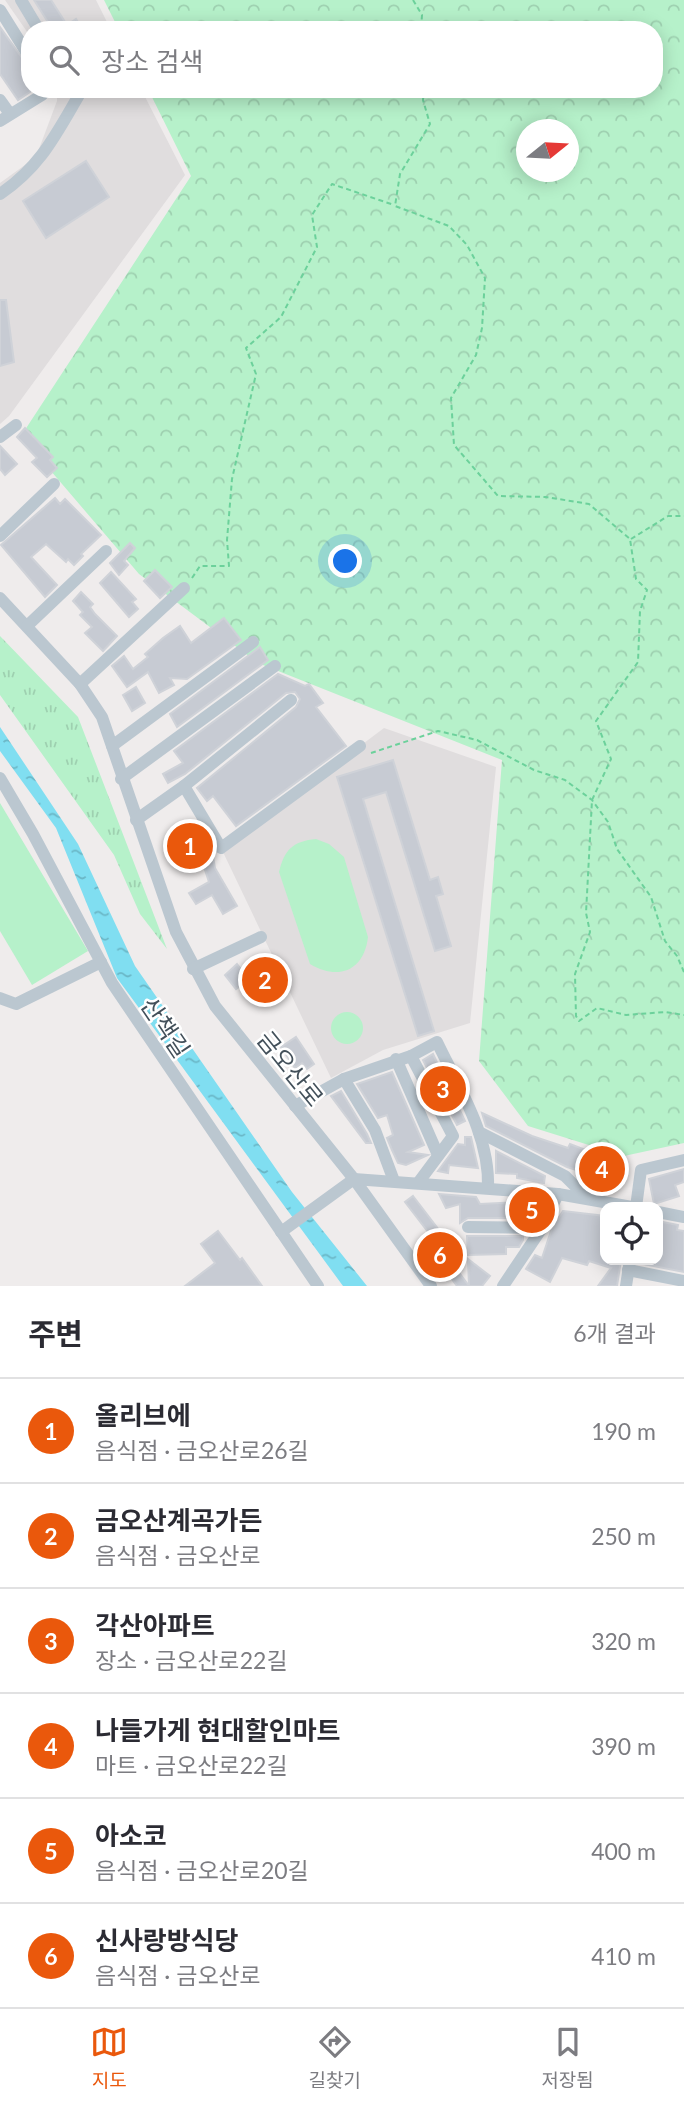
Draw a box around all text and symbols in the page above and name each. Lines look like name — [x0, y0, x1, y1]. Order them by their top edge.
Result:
search box — [21, 21, 663, 98]
icon: search — [45, 41, 83, 79]
text: 장소 검색 — [101, 45, 203, 77]
north arrow — [516, 119, 579, 182]
your location — [328, 544, 362, 578]
pin: 1 — [167, 820, 213, 872]
pin: 2 — [242, 954, 288, 1006]
street label: 산책길 — [135, 991, 197, 1063]
street label: 금오산로 — [252, 1025, 330, 1111]
pin: 3 — [420, 1063, 466, 1115]
pin: 4 — [579, 1143, 625, 1195]
pin: 5 — [509, 1184, 555, 1236]
map controls — [600, 1202, 663, 1265]
button: locate — [600, 1202, 663, 1265]
pin: 6 — [417, 1229, 463, 1281]
text: 주변 — [28, 1315, 83, 1351]
text: 6개 결과 — [573, 1319, 656, 1347]
text: 올리브에 — [95, 1399, 191, 1431]
text: 1 — [44, 1417, 58, 1445]
text: 190 m — [591, 1417, 656, 1445]
text: 음식점 · 금오산로26길 — [95, 1436, 309, 1464]
text: 금오산계곡가든 — [95, 1504, 262, 1536]
text: 2 — [44, 1522, 58, 1550]
text: 250 m — [591, 1522, 656, 1550]
text: 음식점 · 금오산로 — [95, 1541, 261, 1569]
text: 각산아파트 — [95, 1609, 215, 1641]
text: 3 — [44, 1627, 58, 1655]
text: 320 m — [591, 1627, 656, 1655]
text: 장소 · 금오산로22길 — [95, 1646, 288, 1674]
text: 나들가게 현대할인마트 — [95, 1714, 341, 1746]
text: 4 — [44, 1732, 58, 1760]
text: 390 m — [591, 1732, 656, 1760]
text: 마트 · 금오산로22길 — [95, 1751, 288, 1779]
text: 아소코 — [95, 1819, 167, 1851]
text: 5 — [44, 1837, 58, 1865]
text: 400 m — [591, 1837, 656, 1865]
text: 음식점 · 금오산로20길 — [95, 1856, 309, 1884]
text: 신사랑방식당 — [95, 1924, 239, 1956]
text: 6 — [44, 1942, 58, 1970]
text: 410 m — [591, 1942, 656, 1970]
text: 음식점 · 금오산로 — [95, 1961, 261, 1989]
tab: 지도 — [90, 2023, 128, 2092]
tab: 길찾기 — [309, 2023, 361, 2092]
tab: 저장됨 — [541, 2023, 594, 2092]

